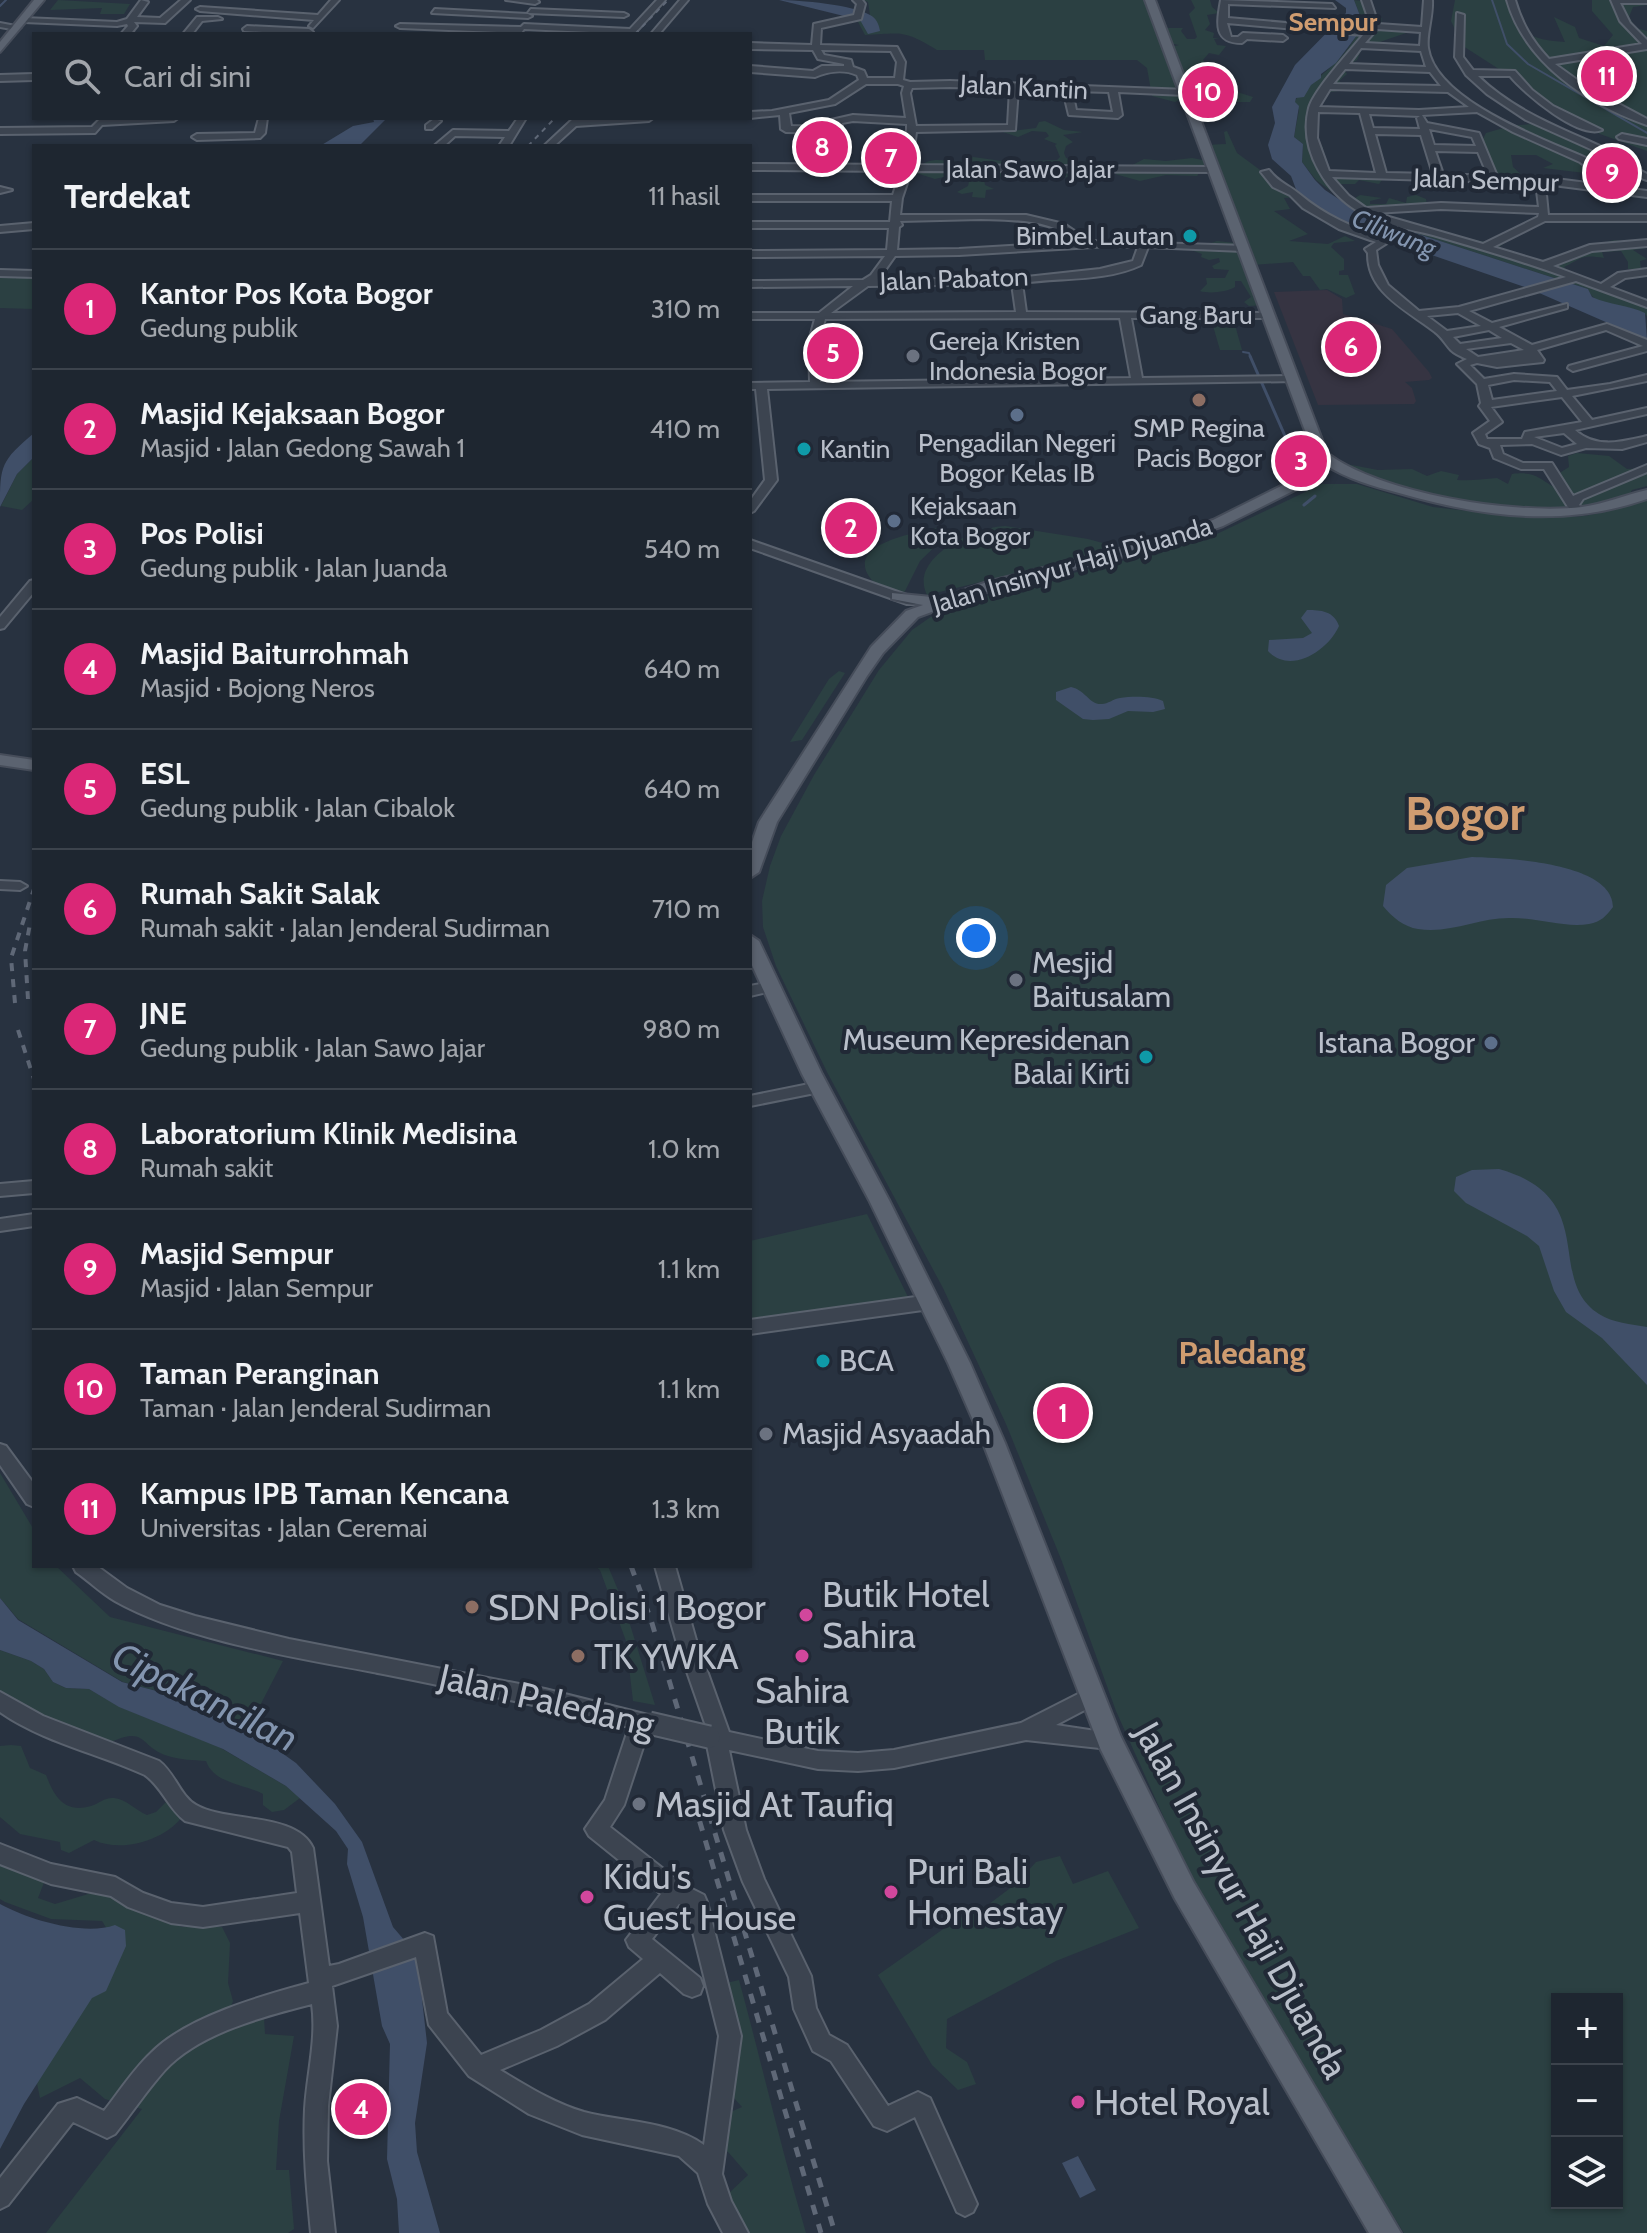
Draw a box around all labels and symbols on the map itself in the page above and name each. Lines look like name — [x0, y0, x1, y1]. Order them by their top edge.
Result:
district label: Sempur — [1289, 6, 1378, 38]
pin: 11 — [1581, 46, 1633, 106]
pin: 10 — [1182, 62, 1234, 122]
street label: Jalan Kantin — [958, 68, 1089, 106]
pin: 8 — [796, 117, 848, 177]
pin: 7 — [865, 128, 917, 188]
pin: 9 — [1586, 143, 1638, 203]
street label: Jalan Sawo Jajar — [944, 153, 1115, 185]
street label: Jalan Sempur — [1412, 161, 1560, 199]
water label: Ciliwung — [1347, 202, 1442, 265]
place label: Bimbel Lautan — [1016, 220, 1174, 252]
marker: Bimbel Lautan — [1181, 227, 1199, 245]
street label: Jalan Pabaton — [878, 260, 1029, 298]
street label: Gang Baru — [1139, 299, 1253, 331]
pin: 6 — [1325, 317, 1377, 377]
pin: 5 — [807, 323, 859, 383]
place label: Gereja Kristen Indonesia Bogor — [929, 325, 1107, 387]
marker: Gereja Kristen Indonesia Bogor — [904, 347, 922, 365]
marker: SMP Regina Pacis Bogor — [1190, 391, 1208, 409]
marker: Pengadilan Negeri Bogor Kelas IB — [1008, 406, 1026, 424]
place label: SMP Regina Pacis Bogor — [1133, 412, 1265, 474]
place label: Pengadilan Negeri Bogor Kelas IB — [918, 427, 1116, 489]
pin: 3 — [1275, 431, 1327, 491]
place label: Kantin — [820, 433, 890, 465]
marker: Kantin — [795, 440, 813, 458]
place label: Kejaksaan Kota Bogor — [910, 490, 1031, 552]
pin: 2 — [825, 498, 877, 558]
street label: Jalan Insinyur Haji Djuanda — [928, 510, 1216, 621]
marker: Kejaksaan Kota Bogor — [885, 512, 903, 530]
district label: Bogor — [1405, 786, 1525, 842]
your location — [956, 918, 996, 958]
place label: Mesjid Baitusalam — [1032, 944, 1171, 1015]
marker: Mesjid Baitusalam — [1007, 971, 1025, 989]
place label: Museum Kepresidenan Balai Kirti — [843, 1021, 1130, 1092]
place label: Istana Bogor — [1317, 1024, 1476, 1061]
marker: Istana Bogor — [1482, 1034, 1500, 1052]
marker: Museum Kepresidenan Balai Kirti — [1137, 1048, 1155, 1066]
district label: Paledang — [1178, 1333, 1306, 1372]
place label: BCA — [839, 1342, 894, 1379]
marker: BCA — [814, 1352, 832, 1370]
pin: 1 — [1037, 1383, 1089, 1443]
place label: Masjid Asyaadah — [782, 1415, 991, 1452]
marker: Masjid Asyaadah — [757, 1425, 775, 1443]
place label: Butik Hotel Sahira — [822, 1572, 990, 1657]
place label: SDN Polisi 1 Bogor — [488, 1585, 766, 1629]
marker: SDN Polisi 1 Bogor — [463, 1598, 481, 1616]
marker: Butik Hotel Sahira — [797, 1606, 815, 1624]
water label: Cipakancilan — [105, 1632, 305, 1762]
place label: TK YWKA — [594, 1634, 739, 1678]
marker: TK YWKA — [569, 1647, 587, 1665]
marker: Sahira Butik — [793, 1647, 811, 1665]
street label: Jalan Paledang — [434, 1654, 660, 1746]
place label: Sahira Butik — [755, 1668, 849, 1753]
street label: Jalan Insinyur Haji Djuanda — [1125, 1713, 1358, 2086]
place label: Masjid At Taufiq — [655, 1782, 894, 1826]
marker: Masjid At Taufiq — [630, 1795, 648, 1813]
place label: Puri Bali Homestay — [907, 1849, 1064, 1934]
place label: Kidu's Guest House — [603, 1854, 796, 1939]
marker: Puri Bali Homestay — [882, 1883, 900, 1901]
marker: Kidu's Guest House — [578, 1888, 596, 1906]
pin: 4 — [335, 2079, 387, 2139]
place label: Hotel Royal — [1094, 2080, 1270, 2124]
marker: Hotel Royal — [1069, 2093, 1087, 2111]

